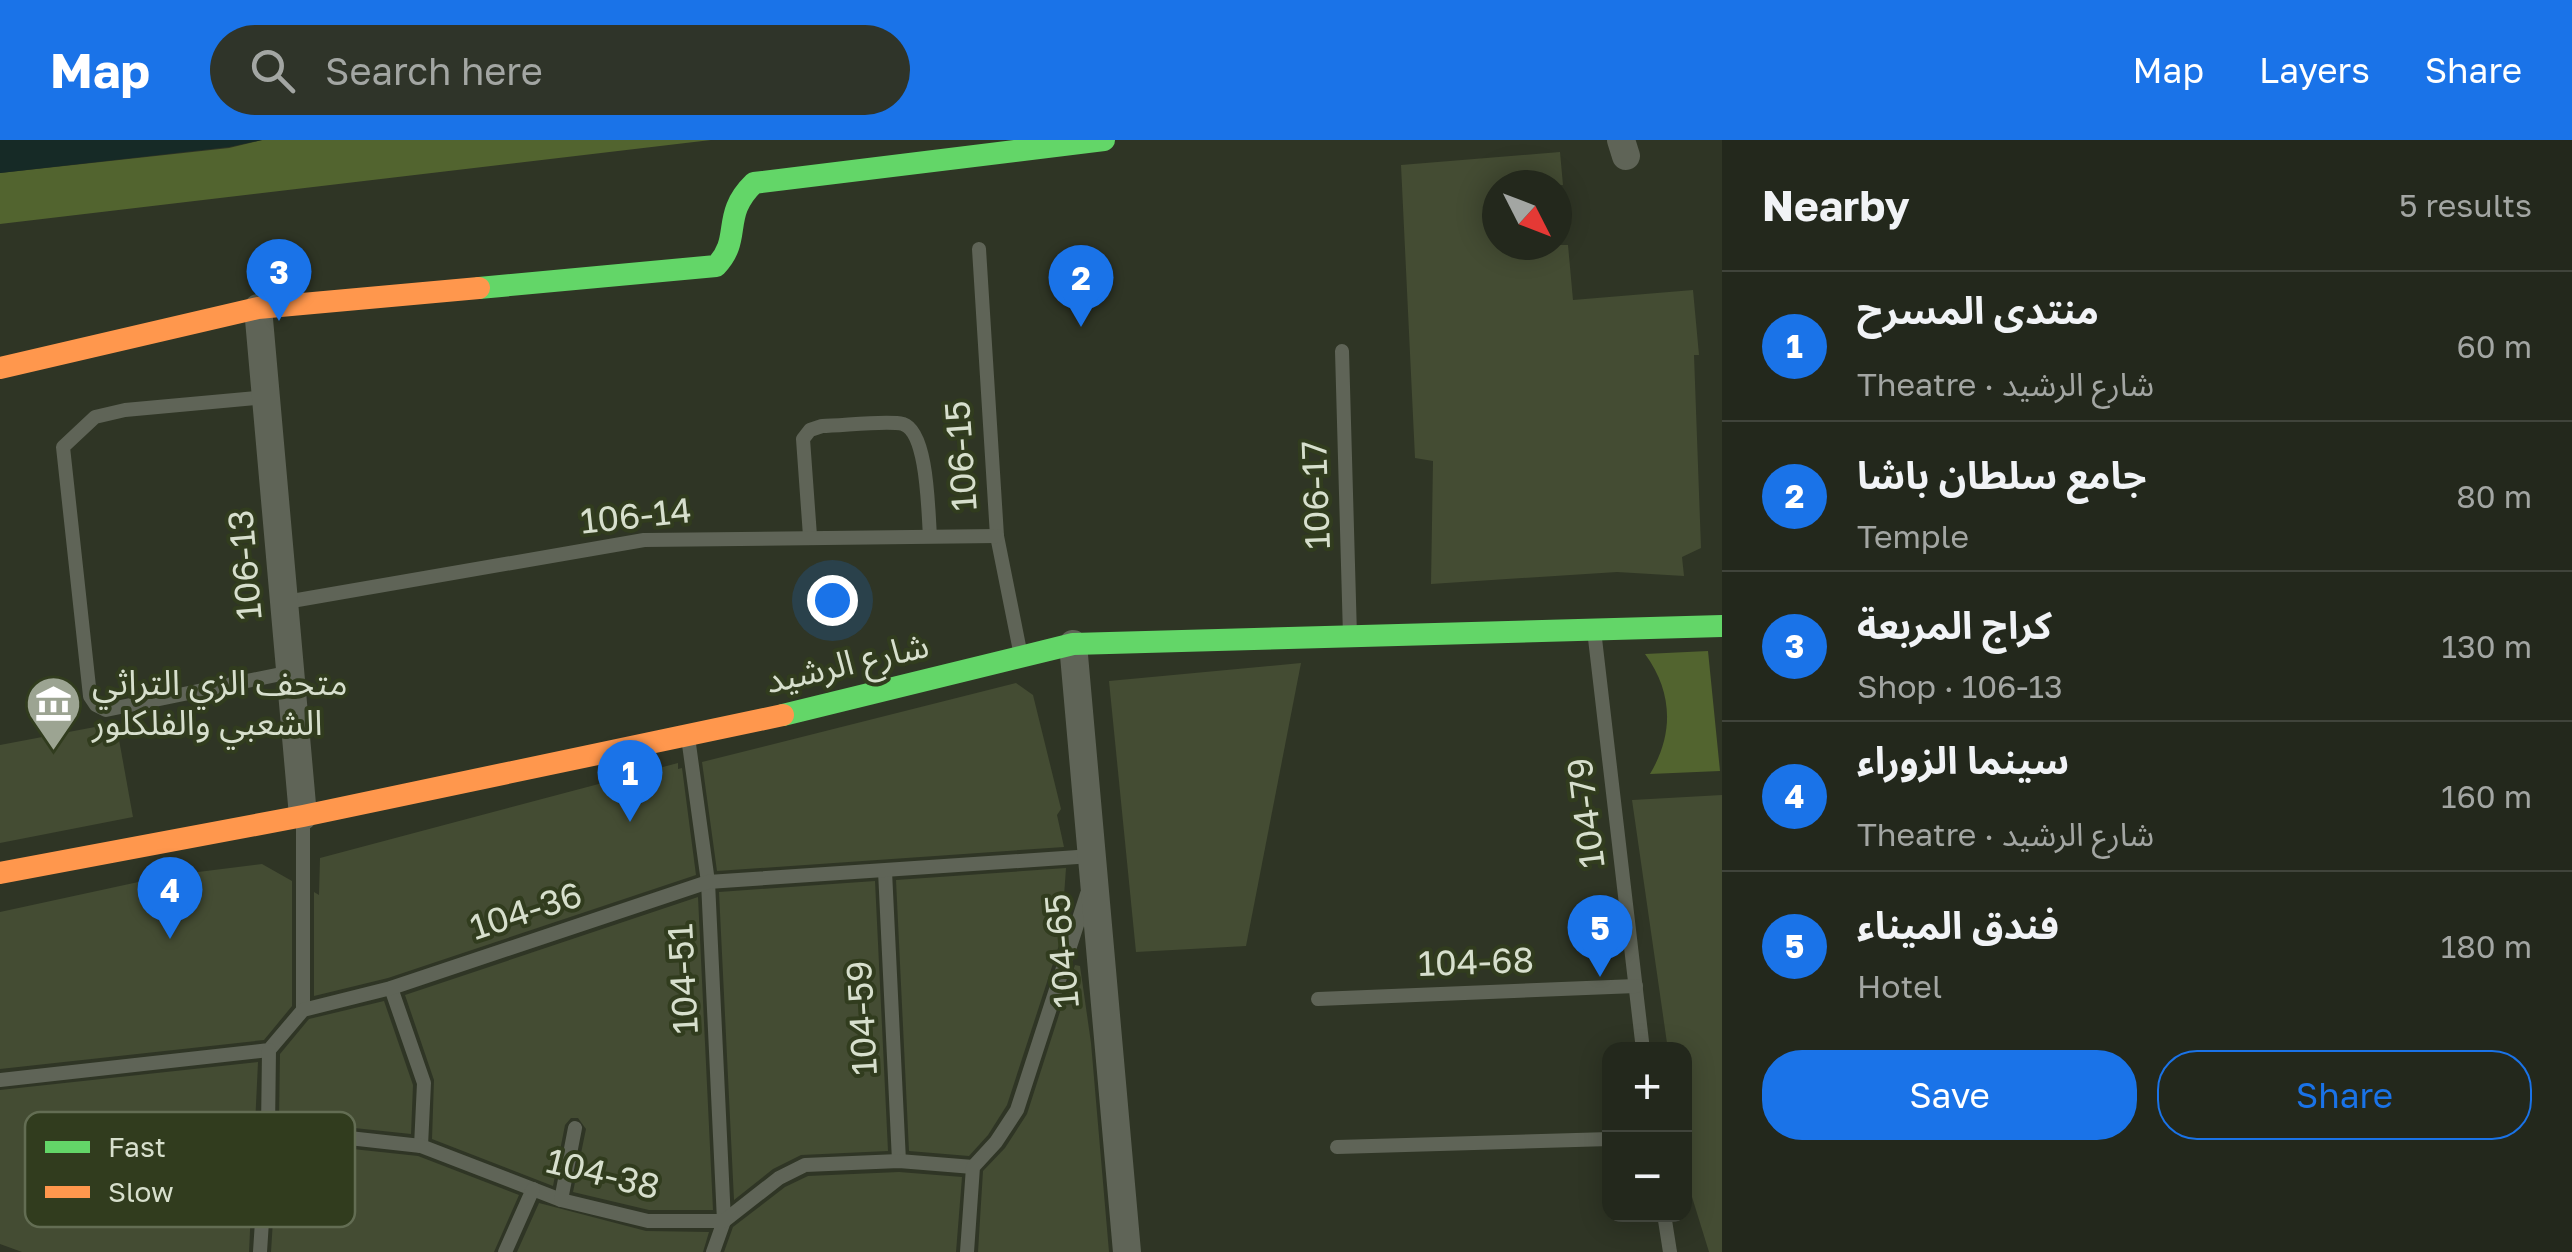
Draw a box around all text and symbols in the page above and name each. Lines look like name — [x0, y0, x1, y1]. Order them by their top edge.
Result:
search box — [210, 25, 910, 115]
text: Map — [50, 41, 150, 99]
icon: search — [245, 43, 300, 98]
text: Search here — [325, 48, 543, 93]
text: Map — [2133, 49, 2204, 91]
text: Layers — [2259, 49, 2370, 91]
text: Share — [2425, 49, 2522, 91]
north arrow — [1482, 170, 1572, 260]
text: Nearby — [1762, 180, 1910, 230]
text: 5 results — [2399, 186, 2532, 224]
pin: 3 — [246, 239, 312, 321]
pin: 2 — [1048, 244, 1114, 327]
text: منتدى المسرح — [1857, 287, 2099, 332]
text: 1 — [1786, 327, 1803, 365]
text: 60 m — [2456, 327, 2532, 365]
text: Theatre · شارع الرشيد — [1857, 365, 2154, 403]
street label: 106-15 — [935, 400, 985, 513]
street label: 106-17 — [1292, 440, 1338, 550]
text: جامع سلطان باشا — [1857, 452, 2146, 497]
text: 2 — [1785, 477, 1804, 515]
text: 80 m — [2456, 477, 2532, 515]
street label: 106-14 — [578, 488, 694, 542]
street label: 106-13 — [218, 508, 270, 622]
text: Temple — [1857, 517, 1969, 555]
your location — [807, 575, 858, 626]
text: كراج المربعة — [1857, 602, 2052, 647]
street label: شارع الرشيد — [761, 623, 934, 707]
text: 3 — [1785, 627, 1804, 665]
text: 130 m — [2442, 627, 2532, 665]
place label: متحف الزي التراثي الشعبي والفلكلور — [91, 661, 348, 750]
text: Shop · 106-13 — [1857, 667, 2063, 705]
museum icon: متحف الزي التراثي الشعبي والفلكلور — [23, 673, 83, 752]
text: سينما الزوراء — [1857, 737, 2069, 782]
pin: 1 — [598, 740, 662, 822]
street label: 104-79 — [1557, 755, 1613, 871]
text: 4 — [1784, 777, 1805, 815]
text: 160 m — [2441, 777, 2532, 815]
text: Theatre · شارع الرشيد — [1857, 815, 2154, 853]
pin: 4 — [138, 856, 202, 939]
street label: 104-36 — [465, 872, 587, 948]
street label: 104-65 — [1035, 892, 1087, 1010]
pin: 5 — [1568, 894, 1632, 977]
text: فندق الميناء — [1857, 902, 2059, 947]
street label: 104-51 — [658, 923, 706, 1035]
text: 5 — [1785, 927, 1804, 965]
text: 180 m — [2441, 927, 2532, 965]
street label: 104-68 — [1417, 938, 1535, 984]
street label: 104-59 — [837, 960, 885, 1076]
text: Hotel — [1857, 967, 1942, 1005]
map controls — [1602, 1042, 1692, 1222]
button: + — [1602, 1042, 1692, 1132]
button: Save — [1762, 1050, 2137, 1140]
button: Share — [2157, 1050, 2532, 1140]
legend — [25, 1112, 355, 1227]
text: Fast — [108, 1130, 166, 1163]
button: − — [1602, 1132, 1692, 1222]
street label: 104-38 — [542, 1139, 664, 1207]
text: Slow — [108, 1175, 174, 1208]

